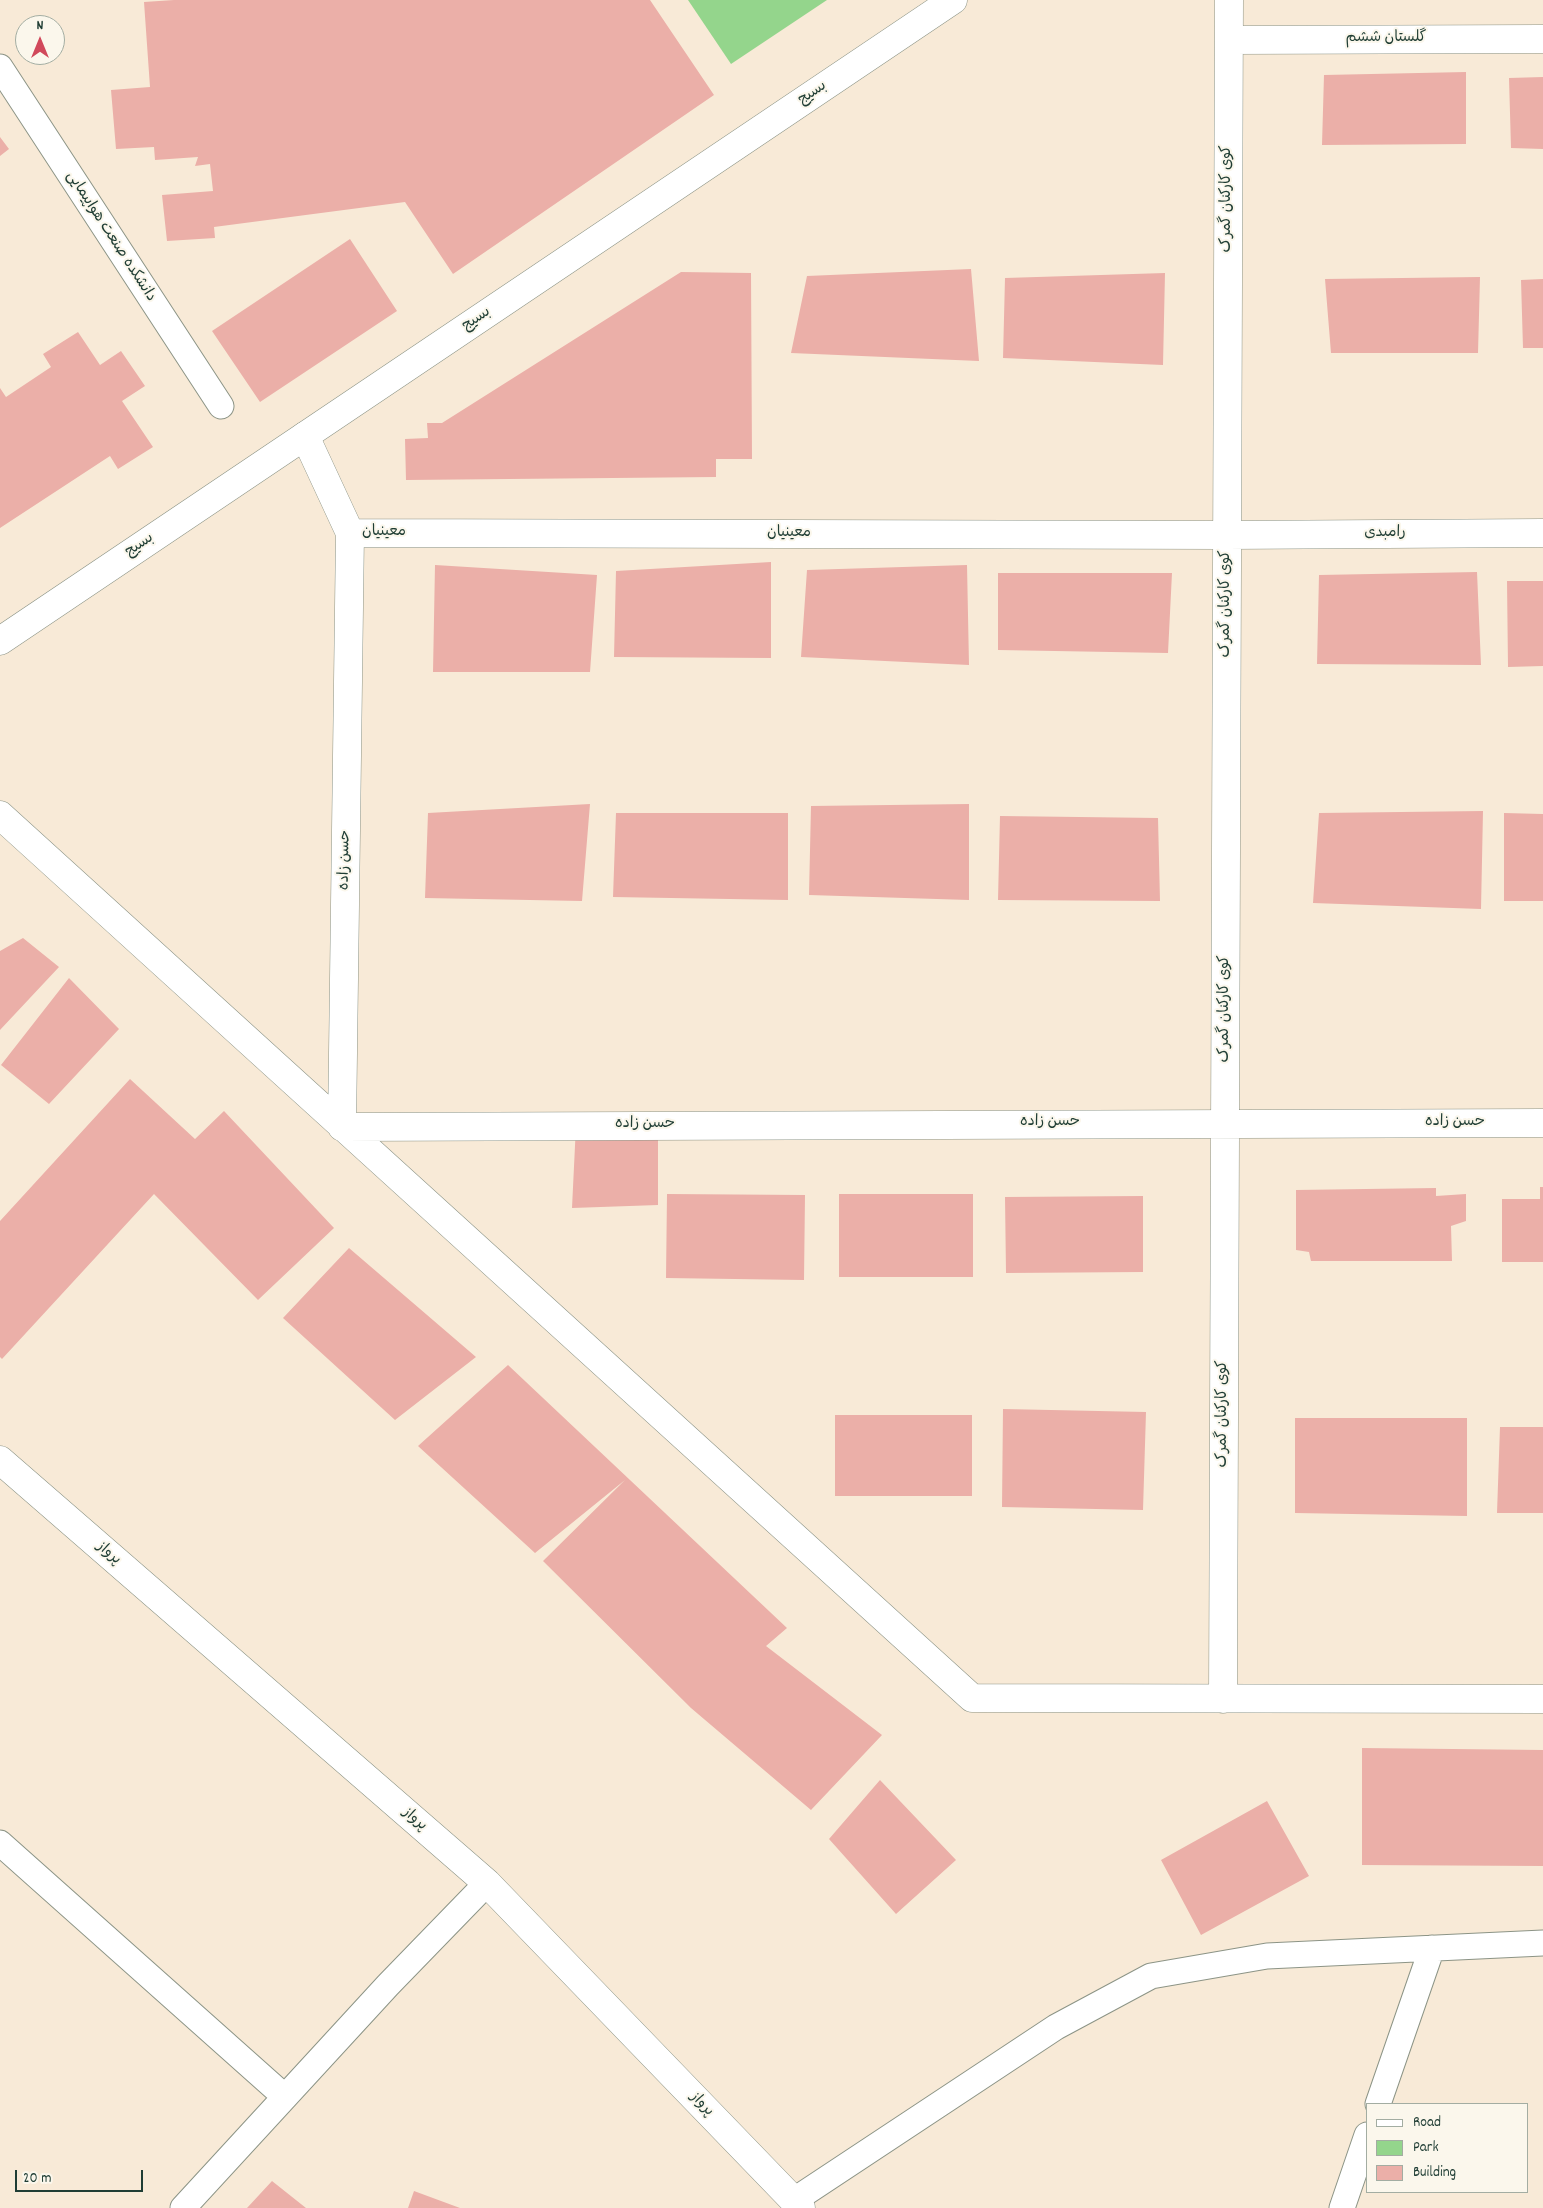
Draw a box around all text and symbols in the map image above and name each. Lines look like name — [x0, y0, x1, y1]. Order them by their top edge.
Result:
north arrow — [15, 15, 65, 65]
text: N — [37, 16, 43, 36]
street label: گلستان ششم — [1346, 30, 1426, 48]
street label: بسیج — [795, 78, 831, 110]
street label: کوی کارکنان گمرک — [1219, 145, 1237, 253]
street label: دانشکده صنعت هواپیمایی — [61, 168, 159, 306]
street label: بسیج — [459, 304, 495, 336]
street label: معینیان — [362, 524, 406, 542]
street label: معینیان — [767, 525, 811, 543]
street label: رامبدی — [1364, 525, 1406, 543]
street label: بسیج — [122, 530, 158, 562]
street label: کوی کارکنان گمرک — [1218, 550, 1236, 658]
street label: حسن زاده — [336, 830, 356, 890]
street label: کوی کارکنان گمرک — [1217, 955, 1235, 1063]
street label: حسن زاده — [1020, 1114, 1080, 1132]
street label: حسن زاده — [1425, 1114, 1485, 1132]
street label: حسن زاده — [615, 1116, 675, 1134]
street label: کوی کارکنان گمرک — [1215, 1360, 1233, 1468]
street label: پرواز — [92, 1538, 124, 1570]
street label: پرواز — [398, 1804, 430, 1836]
street label: پرواز — [685, 2089, 717, 2121]
legend — [1366, 2103, 1528, 2193]
text: Road — [1413, 2112, 1441, 2134]
text: Park — [1413, 2137, 1439, 2159]
scale bar — [18, 2160, 145, 2192]
text: Building — [1413, 2162, 1456, 2184]
text: 20 m — [23, 2168, 51, 2190]

